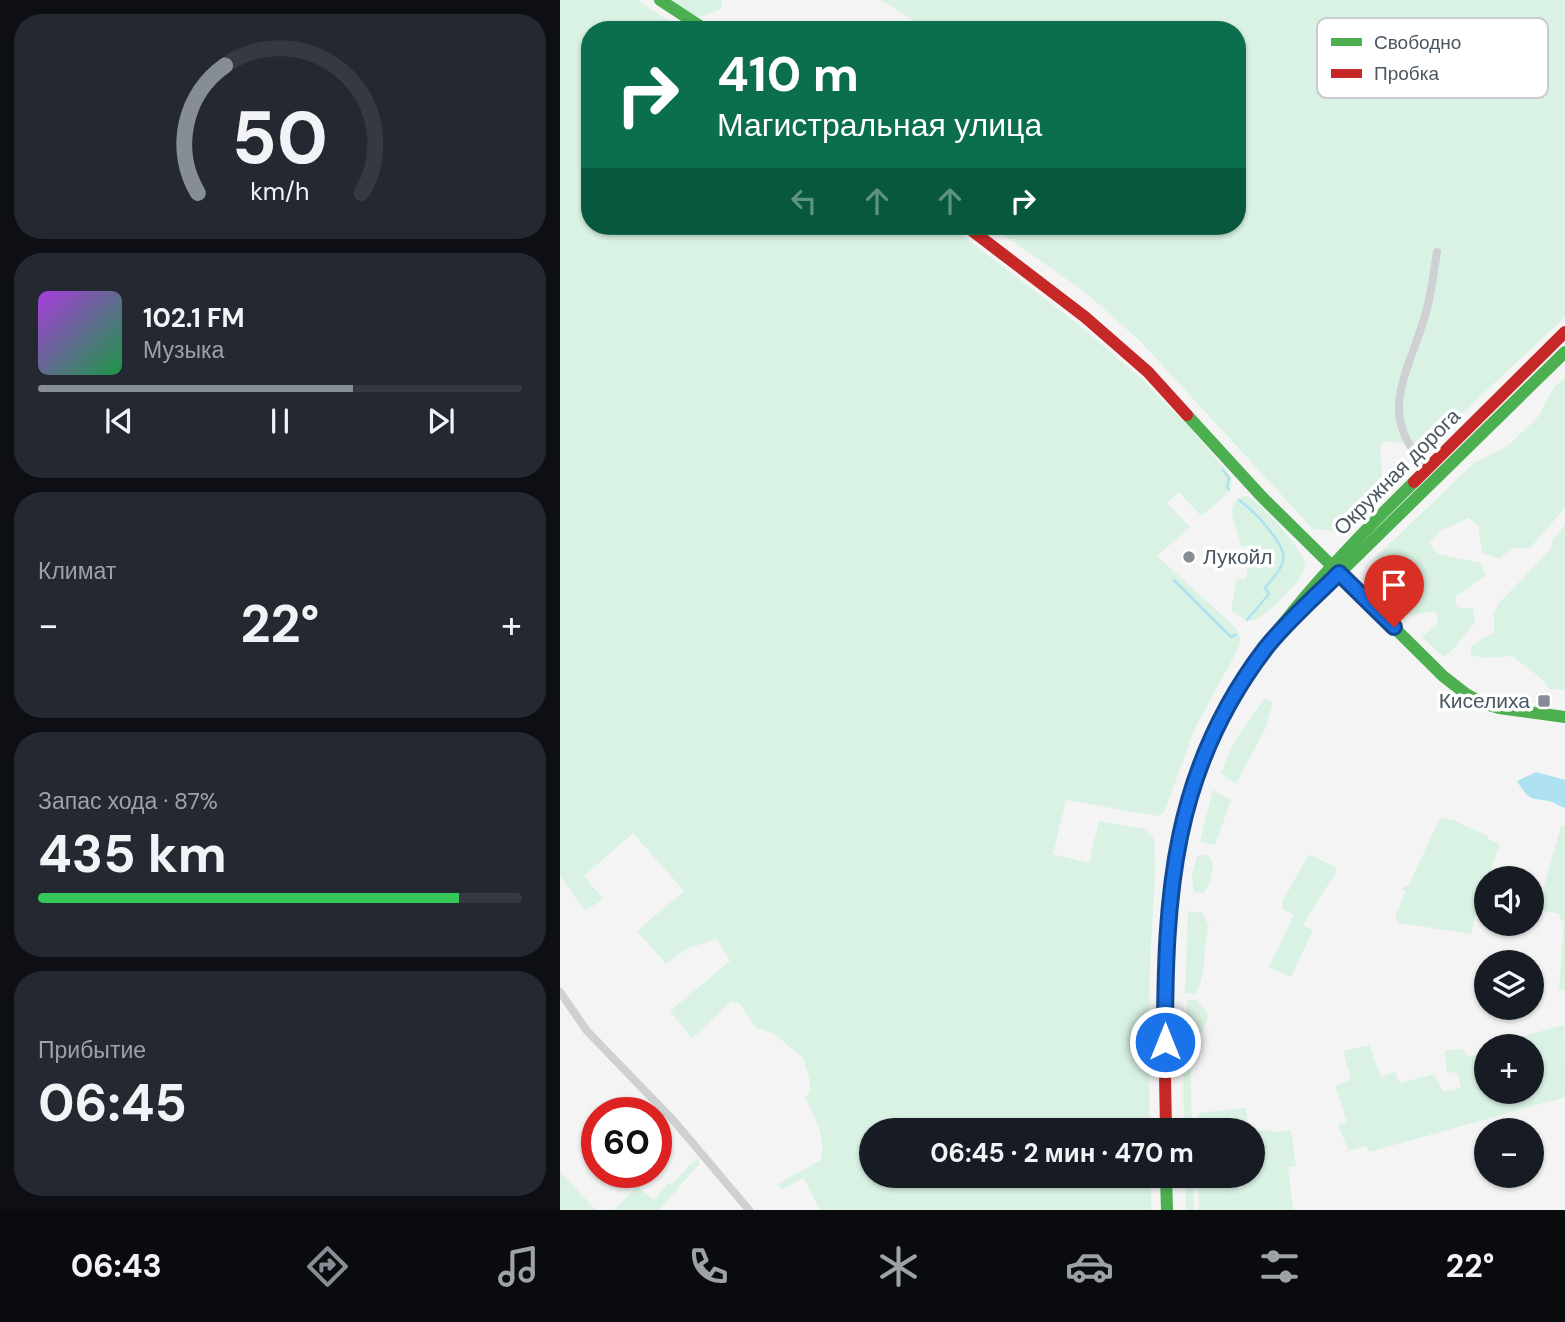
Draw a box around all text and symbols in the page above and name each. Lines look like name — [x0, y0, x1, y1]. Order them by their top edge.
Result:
legend — [1317, 18, 1548, 98]
text: Свободно — [1374, 30, 1461, 55]
text: 410 m — [717, 42, 859, 106]
icon: right — [602, 49, 693, 140]
text: Пробка — [1374, 61, 1439, 86]
text: 50 — [232, 91, 328, 186]
text: Магистральная улица — [717, 104, 1042, 146]
text: km/h — [250, 174, 310, 207]
icon: left — [785, 182, 823, 220]
icon: ahead — [858, 182, 896, 220]
icon: ahead — [931, 182, 969, 220]
icon: right — [1004, 182, 1042, 220]
text: 102.1 FM — [143, 301, 244, 335]
text: Музыка — [143, 335, 224, 365]
icon: previous — [100, 402, 138, 440]
icon: pause — [261, 402, 299, 440]
icon: next — [422, 402, 460, 440]
street label: Окружная дорога — [1328, 402, 1467, 541]
place label: Лукойл — [1203, 543, 1273, 571]
marker: Лукойл — [1181, 549, 1197, 565]
pin — [1364, 555, 1424, 627]
text: Климат — [38, 556, 116, 586]
icon: arrive — [1375, 566, 1413, 604]
text: 22° — [241, 590, 319, 658]
text: − — [38, 600, 59, 650]
text: + — [501, 600, 522, 650]
place label: Киселиха — [1439, 687, 1530, 715]
marker: Киселиха — [1536, 693, 1552, 709]
text: Запас хода · 87% — [38, 786, 218, 816]
text: 435 km — [38, 820, 227, 888]
map controls — [1474, 866, 1544, 1188]
button: sound — [1474, 866, 1544, 936]
button: layers — [1474, 950, 1544, 1020]
position arrow — [1128, 1005, 1202, 1079]
button: + — [1474, 1034, 1544, 1104]
text: Прибытие — [38, 1035, 146, 1065]
text: 06:45 — [38, 1069, 187, 1137]
speed limit sign: 60 — [581, 1097, 672, 1188]
button: − — [1474, 1118, 1544, 1188]
text: 06:45 · 2 мин · 470 m — [930, 1136, 1194, 1170]
icon: directions — [303, 1242, 352, 1291]
icon: music — [494, 1242, 543, 1291]
icon: phone — [684, 1242, 733, 1291]
icon: climate — [874, 1242, 923, 1291]
icon: car — [1065, 1242, 1114, 1291]
icon: filters — [1255, 1242, 1304, 1291]
text: 06:43 — [71, 1245, 162, 1287]
text: 22° — [1446, 1245, 1494, 1287]

